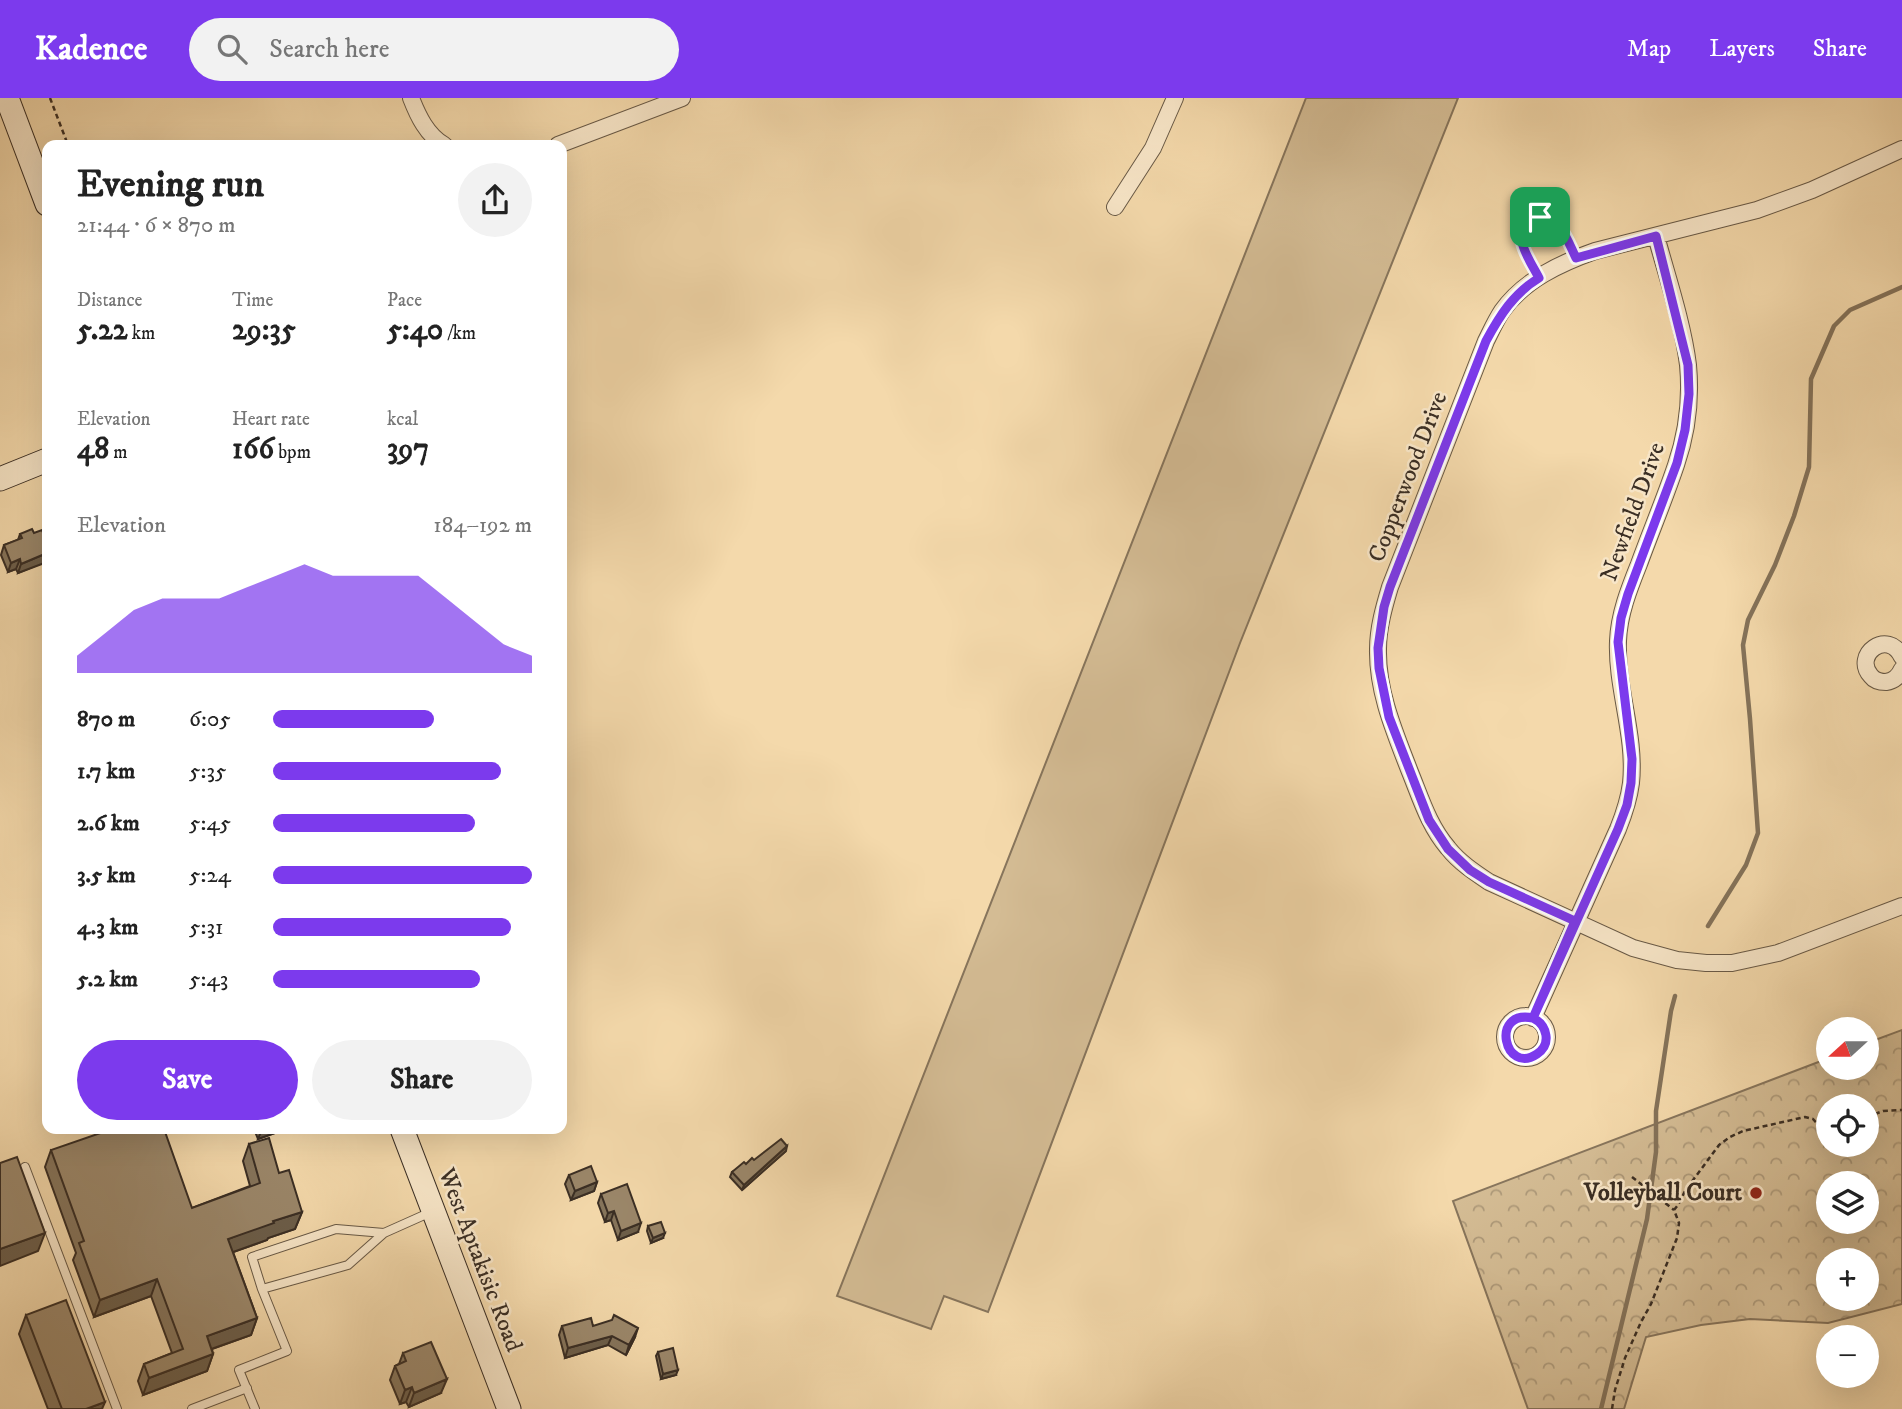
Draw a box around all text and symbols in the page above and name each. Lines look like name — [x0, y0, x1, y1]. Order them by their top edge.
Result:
search box — [189, 18, 679, 81]
text: Kadence — [35, 29, 147, 70]
icon: search — [213, 30, 251, 68]
text: Search here — [269, 33, 390, 66]
text: Map — [1627, 34, 1671, 64]
text: Layers — [1709, 34, 1775, 64]
text: Share — [1813, 34, 1867, 64]
text: Evening run — [77, 161, 264, 209]
button: share — [458, 163, 532, 237]
pin — [1510, 187, 1570, 247]
icon: arrive — [1521, 198, 1559, 236]
text: 21:44 · 6 × 870 m — [77, 211, 236, 240]
text: Distance — [77, 289, 142, 312]
text: Time — [232, 289, 273, 312]
text: Pace — [387, 289, 422, 312]
text: 5.22 — [77, 312, 128, 349]
text: 29:35 — [232, 312, 296, 349]
text: 5:40 — [387, 312, 443, 349]
text: km — [128, 322, 155, 345]
text: /km — [443, 322, 476, 345]
street label: Copperwood Drive — [1362, 388, 1454, 566]
text: Elevation — [77, 408, 151, 431]
text: Heart rate — [232, 408, 310, 431]
text: kcal — [387, 408, 418, 431]
text: 48 — [77, 431, 109, 468]
text: 166 — [232, 431, 274, 468]
text: 397 — [387, 431, 429, 468]
street label: Newfield Drive — [1594, 438, 1672, 586]
text: m — [109, 441, 128, 464]
text: bpm — [274, 441, 311, 464]
text: Elevation — [77, 511, 166, 540]
text: 184–192 m — [433, 511, 532, 540]
text: 870 m — [77, 705, 135, 734]
text: 6:05 — [189, 705, 231, 734]
text: 1.7 km — [77, 757, 135, 786]
text: 5:35 — [189, 757, 226, 786]
text: 2.6 km — [77, 809, 140, 838]
text: 5:45 — [189, 809, 231, 838]
text: 3.5 km — [77, 861, 136, 890]
text: 5:24 — [189, 861, 231, 890]
text: 4.3 km — [77, 913, 138, 942]
text: 5:31 — [189, 913, 223, 942]
text: 5.2 km — [77, 965, 138, 994]
text: 5:43 — [189, 965, 228, 994]
north arrow — [1816, 1017, 1880, 1080]
map controls — [1816, 1017, 1879, 1388]
button: Save — [77, 1040, 298, 1120]
button: Share — [312, 1040, 532, 1120]
button: locate — [1816, 1094, 1879, 1157]
street label: West Aptakisic Road — [431, 1163, 529, 1356]
button: layers — [1816, 1171, 1879, 1234]
place label: Volleyball Court — [1583, 1178, 1742, 1208]
marker: Volleyball Court — [1748, 1185, 1764, 1201]
button: + — [1816, 1248, 1879, 1311]
button: − — [1816, 1325, 1879, 1388]

